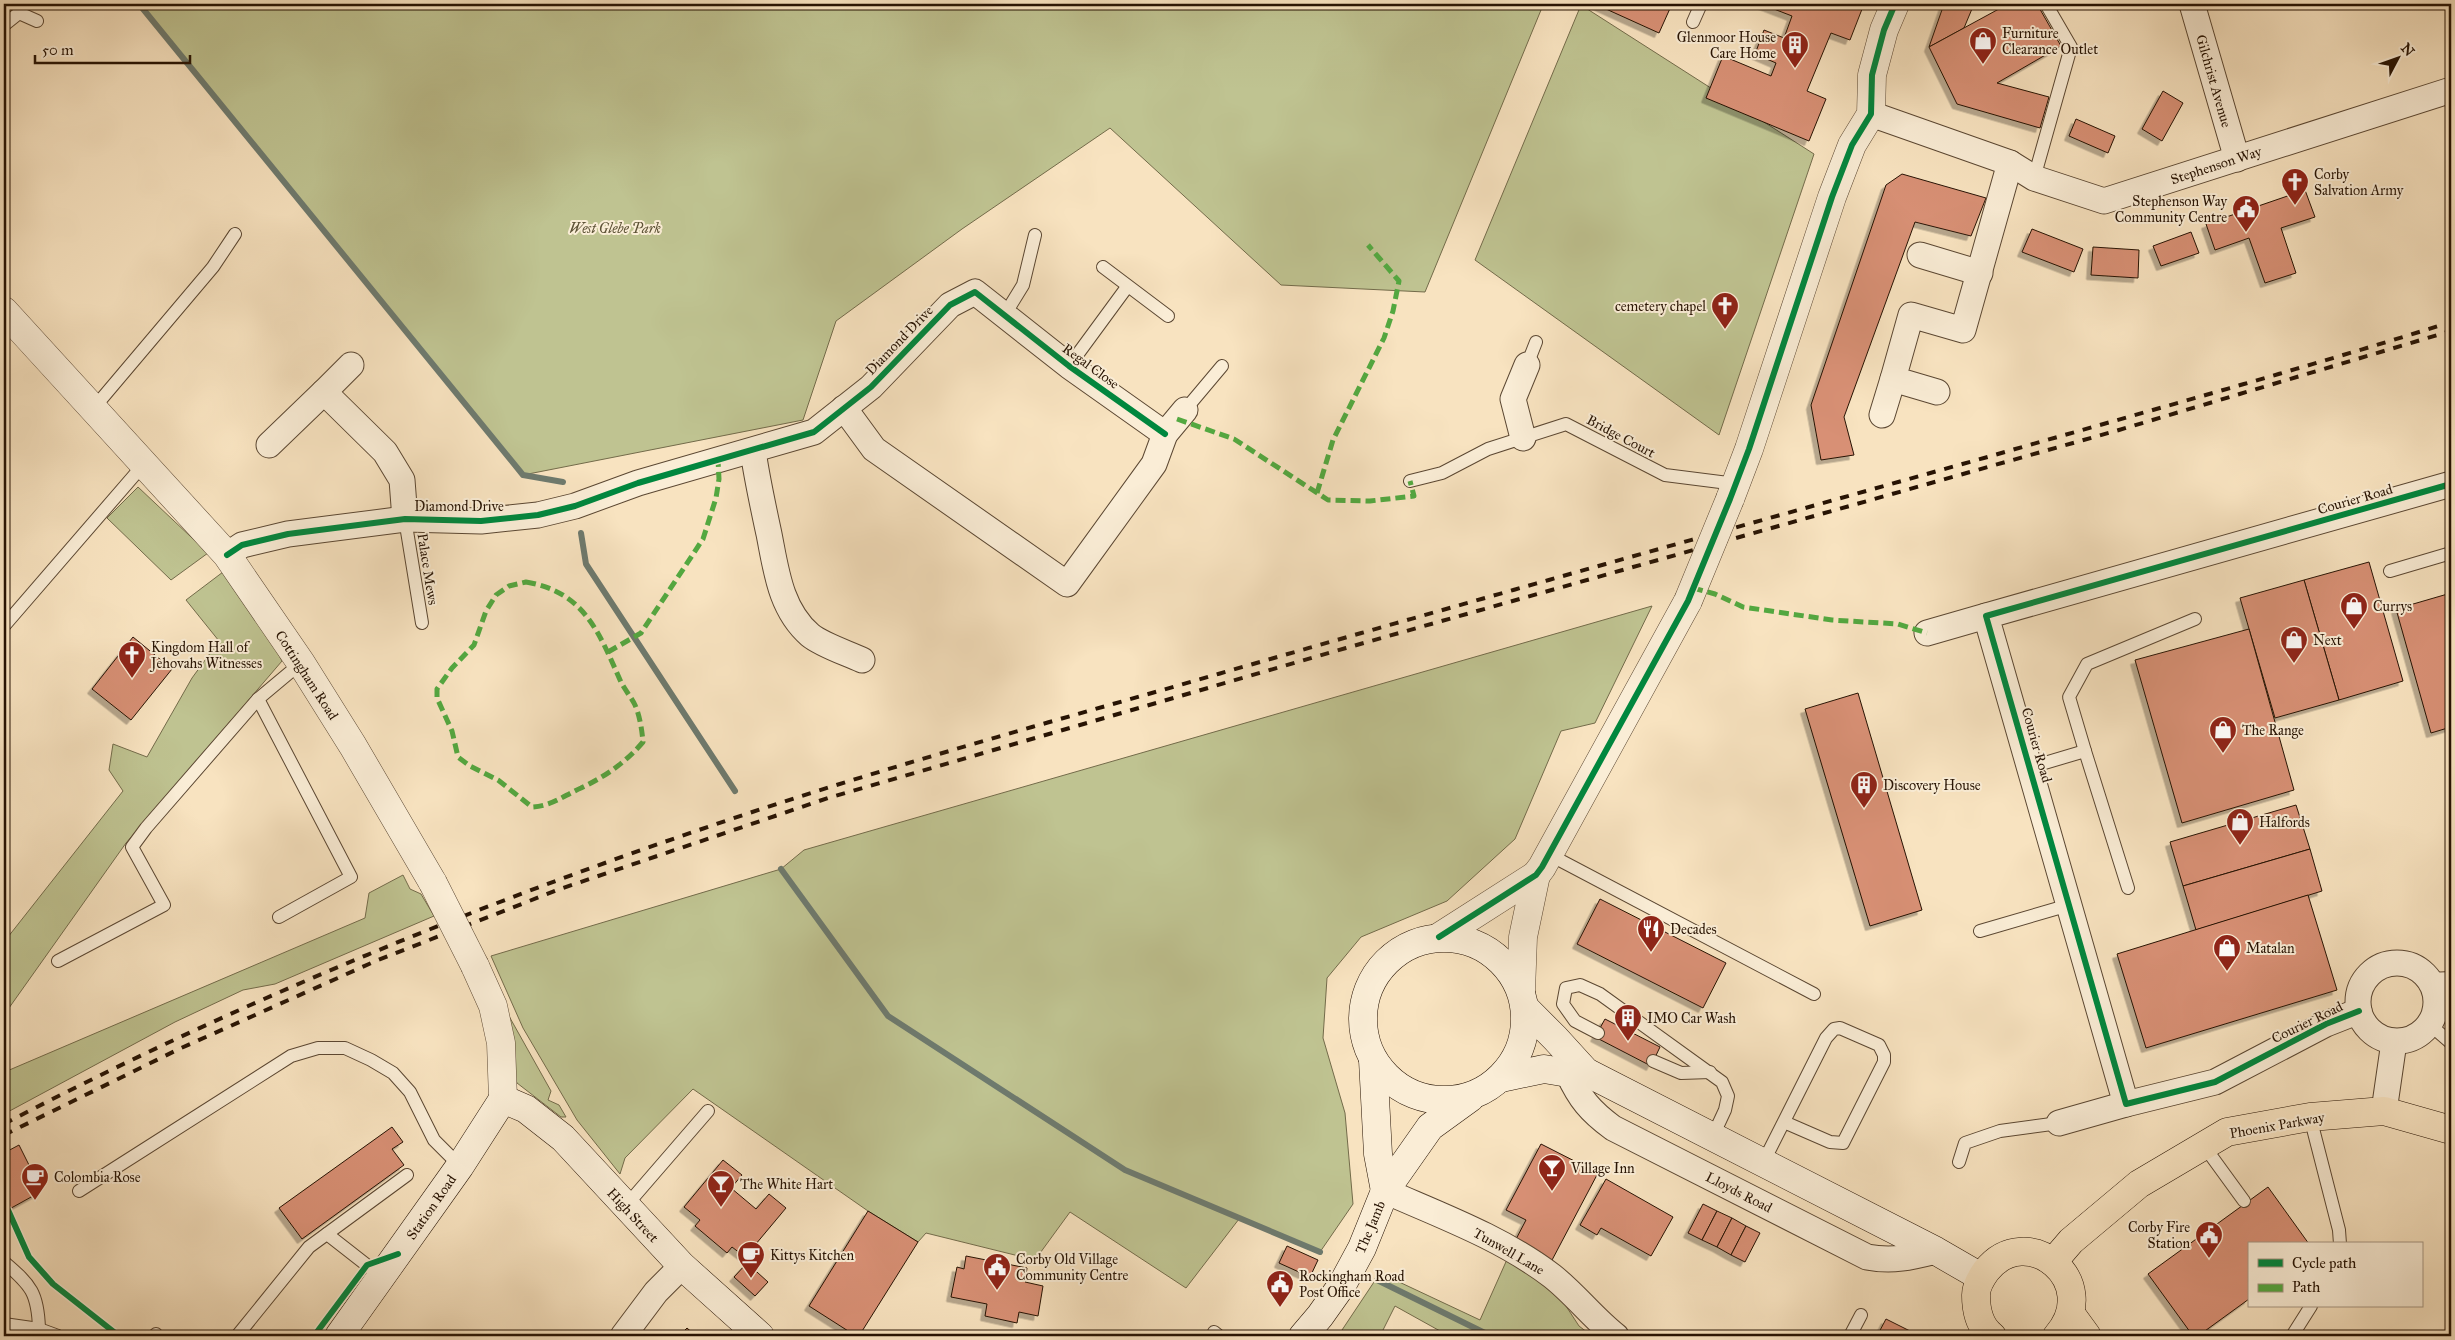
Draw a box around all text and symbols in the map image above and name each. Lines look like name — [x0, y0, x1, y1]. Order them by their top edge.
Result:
place label: Furniture Clearance Outlet — [2002, 25, 2098, 58]
shop icon: Furniture Clearance Outlet — [1968, 26, 1998, 65]
place label: Glenmoor House Care Home — [1677, 29, 1776, 62]
building icon: Glenmoor House Care Home — [1780, 30, 1810, 69]
scale bar — [35, 32, 190, 64]
north arrow — [2372, 32, 2422, 82]
street label: Gilchrist Avenue — [2192, 33, 2235, 130]
text: N — [2397, 40, 2418, 60]
text: 50 m — [42, 41, 74, 59]
street label: Stephenson Way — [2169, 143, 2264, 188]
place label: Corby Salvation Army — [2314, 166, 2404, 199]
church icon: Corby Salvation Army — [2280, 167, 2310, 206]
place label: Stephenson Way Community Centre — [2115, 193, 2227, 226]
public building icon: Stephenson Way Community Centre — [2231, 194, 2261, 233]
park label: West Glebe Park — [569, 220, 662, 237]
church icon: cemetery chapel — [1710, 291, 1740, 330]
place label: cemetery chapel — [1615, 298, 1706, 315]
street label: Diamond Drive — [862, 302, 937, 379]
street label: Regal Close — [1059, 340, 1123, 393]
street label: Bridge Court — [1584, 411, 1658, 462]
street label: Courier Road — [2316, 481, 2395, 518]
street label: Diamond Drive — [414, 498, 504, 515]
street label: Palace Mews — [413, 532, 442, 606]
shop icon: Currys — [2339, 591, 2369, 630]
place label: Currys — [2373, 598, 2412, 615]
shop icon: Next — [2279, 625, 2309, 664]
street label: Cottingham Road — [271, 628, 342, 723]
place label: Next — [2313, 632, 2342, 649]
place label: Kingdom Hall of Jehovahs Witnesses — [149, 639, 262, 673]
church icon: Kingdom Hall of Jehovahs Witnesses — [117, 640, 147, 679]
street label: Courier Road — [2018, 706, 2055, 785]
shop icon: The Range — [2208, 715, 2238, 754]
place label: The Range — [2242, 722, 2304, 739]
building icon: Discovery House — [1849, 770, 1879, 809]
place label: Discovery House — [1883, 777, 1981, 794]
shop icon: Halfords — [2225, 807, 2255, 846]
place label: Halfords — [2259, 814, 2310, 831]
restaurant icon: Decades — [1636, 914, 1666, 953]
place label: Decades — [1670, 921, 1717, 938]
shop icon: Matalan — [2212, 933, 2242, 972]
place label: Matalan — [2246, 940, 2295, 957]
street label: Courier Road — [2269, 998, 2346, 1047]
building icon: IMO Car Wash — [1613, 1003, 1643, 1042]
place label: IMO Car Wash — [1647, 1010, 1736, 1027]
street label: Phoenix Parkway — [2228, 1109, 2326, 1142]
bar icon: Village Inn — [1537, 1153, 1567, 1192]
place label: Village Inn — [1570, 1160, 1635, 1177]
cafe icon: Colombia Rose — [20, 1162, 50, 1201]
street label: Lloyds Road — [1703, 1168, 1775, 1217]
place label: Colombia Rose — [54, 1169, 141, 1186]
bar icon: The White Hart — [706, 1169, 736, 1208]
street label: Station Road — [403, 1172, 460, 1243]
place label: The White Hart — [740, 1176, 833, 1193]
street label: High Street — [603, 1185, 662, 1246]
street label: The Jamb — [1352, 1198, 1390, 1257]
place label: Corby Fire Station — [2128, 1219, 2190, 1252]
public building icon: Corby Fire Station — [2194, 1220, 2224, 1259]
street label: Tunwell Lane — [1470, 1224, 1548, 1279]
cafe icon: Kittys Kitchen — [736, 1240, 766, 1279]
legend — [2248, 1242, 2422, 1308]
place label: Kittys Kitchen — [770, 1247, 854, 1264]
place label: Corby Old Village Community Centre — [1016, 1251, 1128, 1284]
public building icon: Corby Old Village Community Centre — [982, 1252, 1012, 1291]
text: Cycle path — [2292, 1254, 2357, 1272]
place label: Rockingham Road Post Office — [1299, 1268, 1405, 1301]
public building icon: Rockingham Road Post Office — [1265, 1269, 1295, 1308]
text: Path — [2292, 1278, 2321, 1296]

